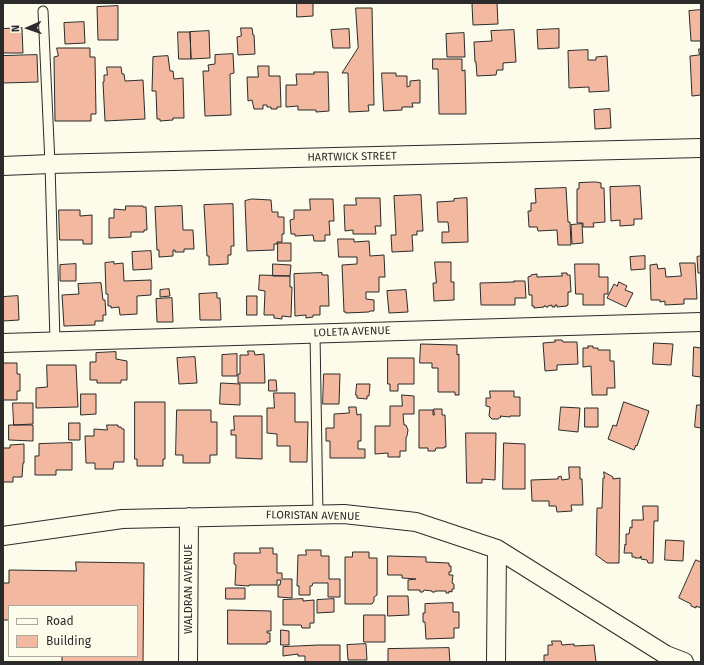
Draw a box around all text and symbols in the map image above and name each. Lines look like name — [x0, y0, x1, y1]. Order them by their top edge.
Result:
north arrow — [8, 8, 48, 48]
text: N — [9, 25, 22, 32]
street label: HARTWICK STREET — [307, 150, 397, 164]
street label: LOLETA AVENUE — [313, 324, 391, 340]
street label: FLORISTAN AVENUE — [266, 509, 360, 523]
street label: WALDRAN AVENUE — [182, 544, 196, 634]
legend — [8, 605, 138, 657]
text: Road — [46, 614, 74, 628]
text: Building — [46, 634, 91, 648]

